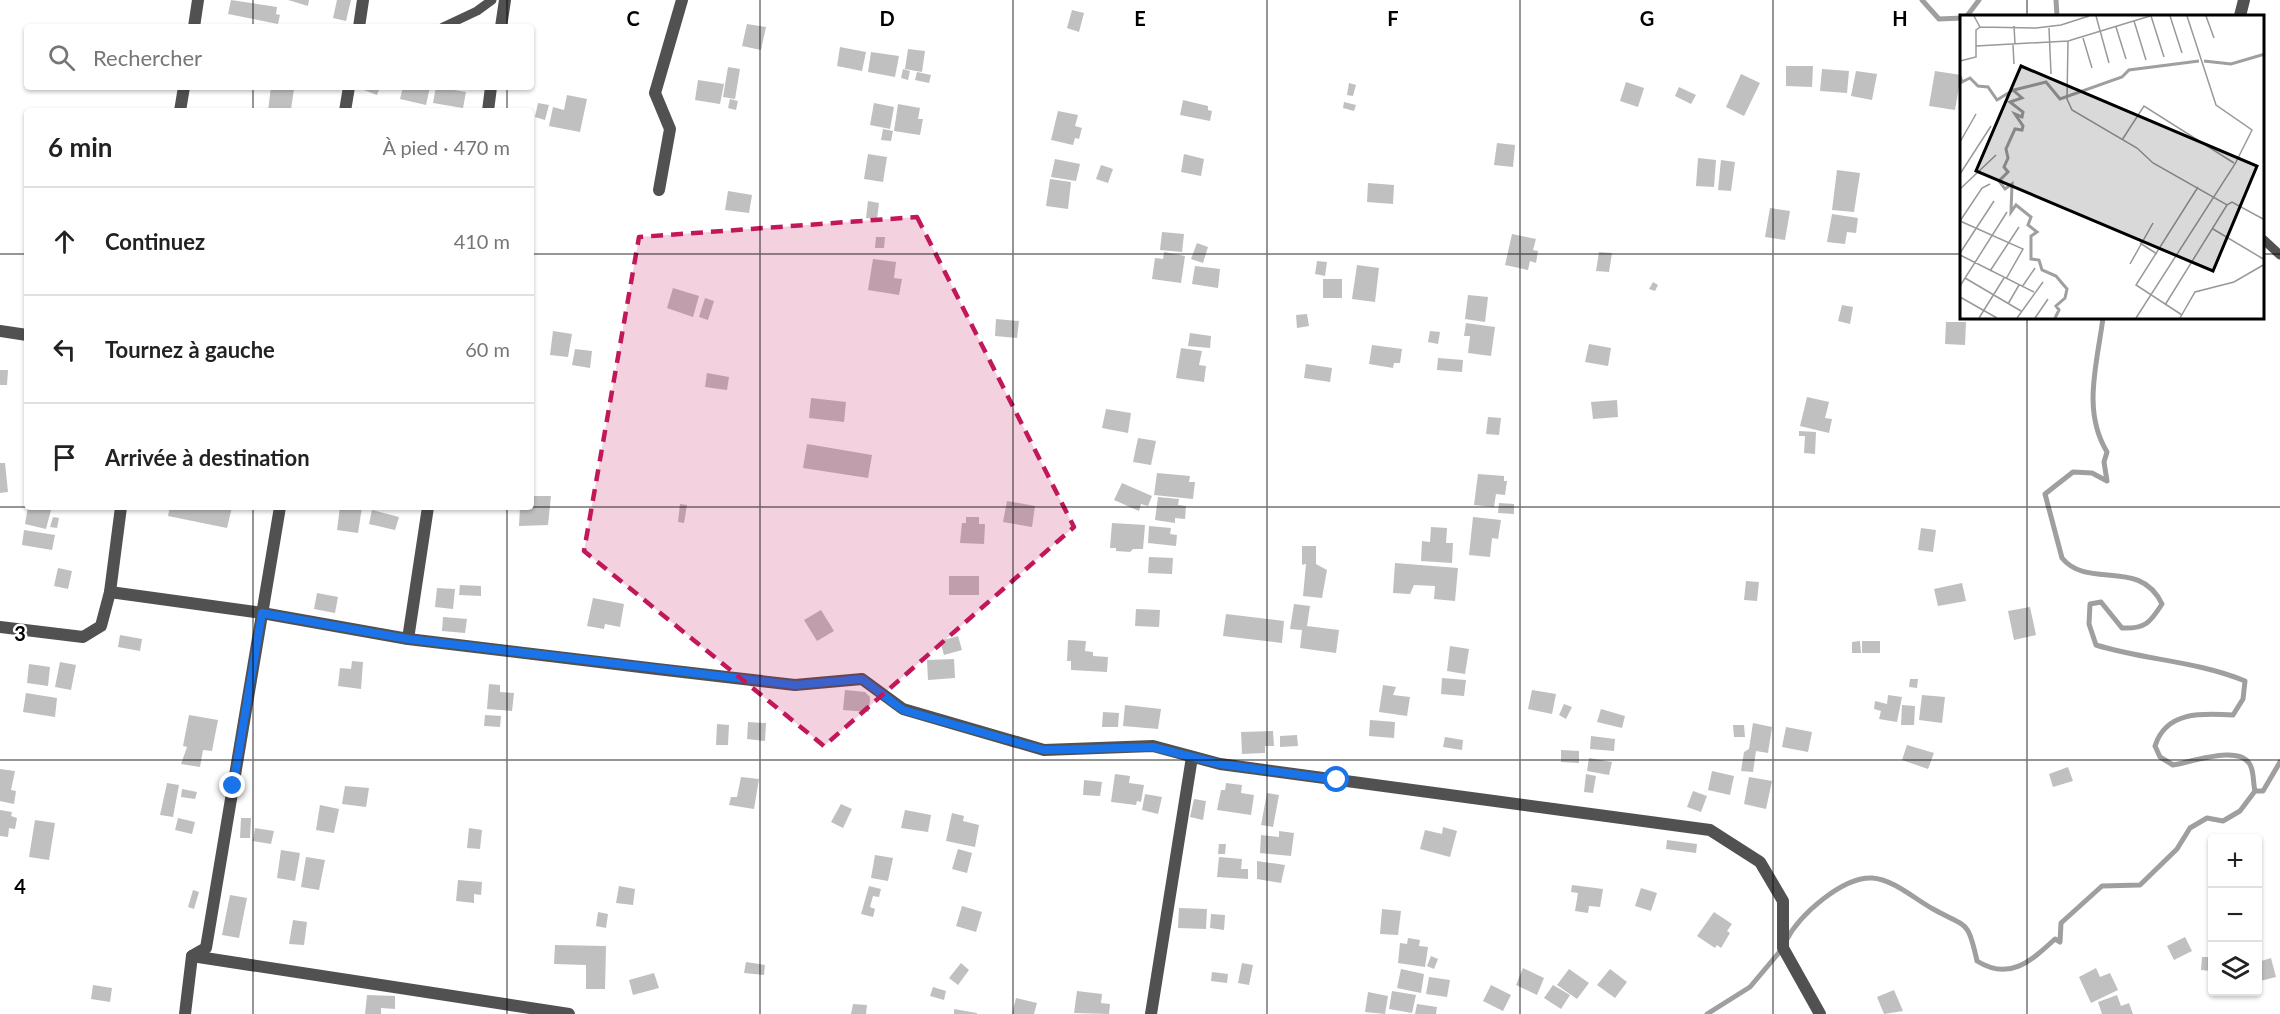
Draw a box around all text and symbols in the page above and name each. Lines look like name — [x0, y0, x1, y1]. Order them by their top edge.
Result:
text: C — [626, 6, 640, 30]
text: D — [879, 6, 895, 30]
text: E — [1134, 6, 1146, 30]
text: F — [1387, 6, 1399, 30]
text: G — [1640, 6, 1654, 30]
text: H — [1892, 6, 1908, 30]
inset map — [1960, 15, 2265, 320]
search box — [24, 24, 534, 90]
icon: search — [45, 41, 78, 74]
text: Rechercher — [93, 44, 202, 71]
text: 6 min — [48, 131, 112, 163]
text: À pied · 470 m — [382, 135, 510, 159]
icon: ahead — [48, 225, 81, 258]
text: Continuez — [105, 228, 205, 255]
text: 410 m — [454, 229, 510, 253]
icon: left — [48, 333, 81, 366]
text: Tournez à gauche — [105, 336, 275, 363]
text: 60 m — [465, 337, 510, 361]
icon: arrive — [48, 441, 81, 474]
text: Arrivée à destination — [105, 444, 310, 471]
text: 3 — [14, 621, 26, 645]
route start — [1323, 766, 1349, 792]
route end — [219, 772, 245, 798]
map controls — [2208, 834, 2262, 996]
button: + — [2208, 834, 2262, 888]
text: 4 — [14, 874, 26, 898]
button: − — [2208, 888, 2262, 942]
button: layers — [2208, 942, 2262, 996]

